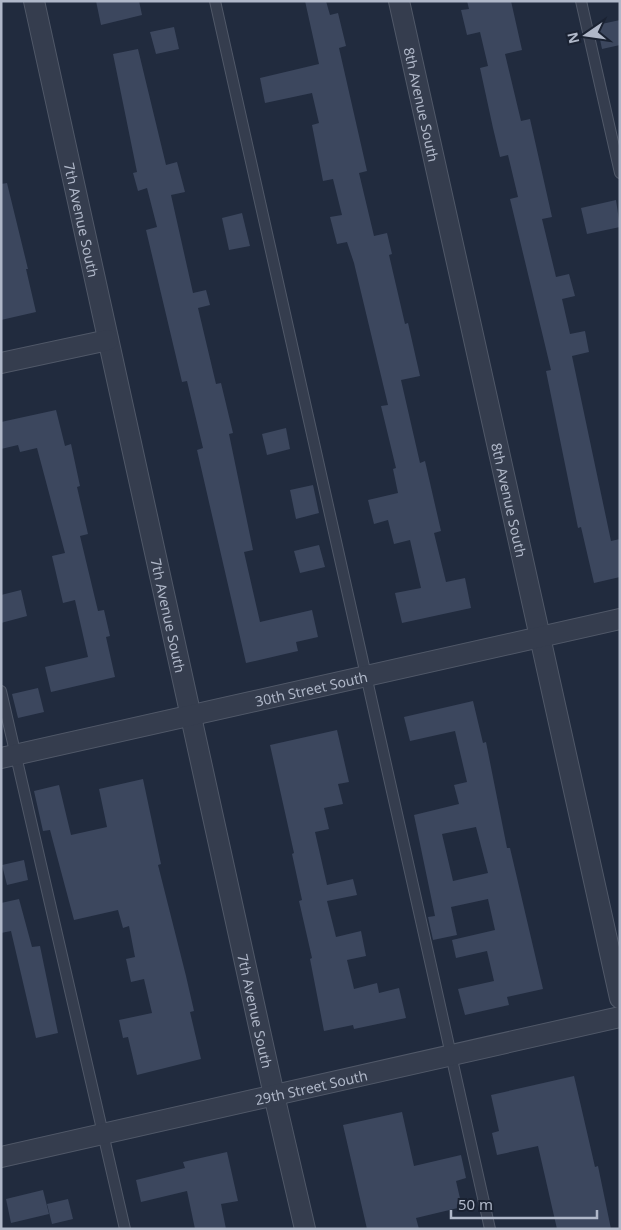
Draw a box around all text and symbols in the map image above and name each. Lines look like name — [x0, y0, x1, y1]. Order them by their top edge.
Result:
north arrow — [561, 10, 611, 60]
text: N — [562, 30, 583, 46]
street label: 8th Avenue South — [400, 45, 444, 164]
street label: 7th Avenue South — [60, 161, 104, 279]
street label: 8th Avenue South — [488, 441, 531, 559]
street label: 7th Avenue South — [147, 556, 191, 674]
street label: 30th Street South — [253, 666, 369, 710]
street label: 7th Avenue South — [234, 952, 277, 1070]
street label: 29th Street South — [253, 1065, 369, 1109]
scale bar — [451, 1188, 597, 1220]
text: 50 m — [458, 1194, 493, 1214]

